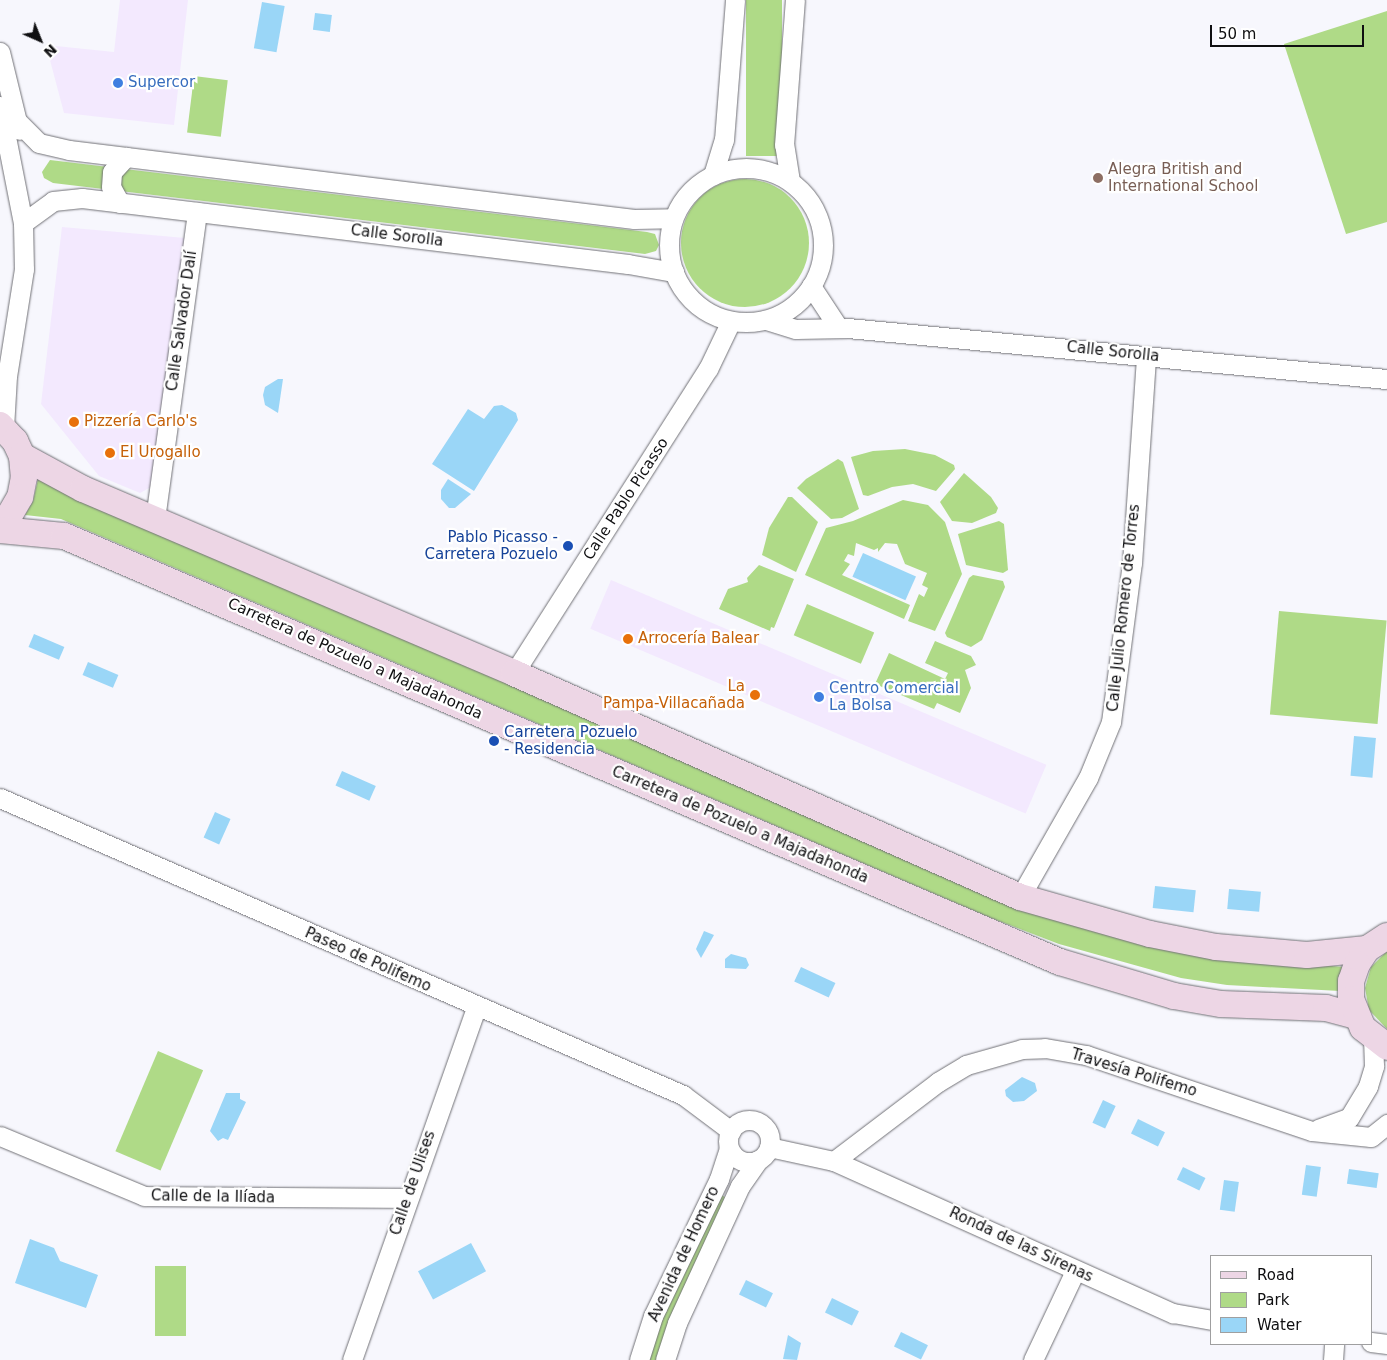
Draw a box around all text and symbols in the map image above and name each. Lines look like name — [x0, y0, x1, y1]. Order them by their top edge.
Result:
north arrow — [15, 15, 65, 65]
scale bar — [1212, 15, 1366, 47]
text: 50 m — [1218, 25, 1256, 43]
text: N — [41, 41, 60, 61]
place label: Supercor — [128, 74, 195, 92]
marker: Supercor — [112, 77, 124, 89]
place label: Alegra British and International School — [1108, 160, 1258, 195]
marker: Alegra British and International School — [1092, 172, 1104, 184]
street label: Calle Sorolla — [350, 221, 444, 251]
street label: Calle Salvador Dalí — [163, 250, 201, 392]
street label: Calle Sorolla — [1066, 338, 1160, 366]
place label: Pizzería Carlo's — [84, 413, 197, 431]
marker: Pizzería Carlo's — [68, 416, 80, 428]
street label: Calle Pablo Picasso — [580, 434, 672, 564]
place label: El Urogallo — [120, 444, 201, 462]
marker: El Urogallo — [104, 447, 116, 459]
street label: Calle Julio Romero de Torres — [1104, 503, 1144, 713]
place label: Pablo Picasso - Carretera Pozuelo — [424, 528, 558, 563]
marker: Pablo Picasso - Carretera Pozuelo — [562, 540, 574, 552]
street label: Carretera de Pozuelo a Majadahonda — [225, 594, 485, 724]
place label: Arrocería Balear — [638, 630, 759, 648]
marker: Arrocería Balear — [622, 633, 634, 645]
place label: La Pampa-Villacañada — [603, 677, 745, 712]
place label: Centro Comercial La Bolsa — [829, 679, 959, 714]
marker: La Pampa-Villacañada — [749, 689, 761, 701]
marker: Centro Comercial La Bolsa — [813, 691, 825, 703]
place label: Carretera Pozuelo - Residencia — [504, 723, 638, 758]
marker: Carretera Pozuelo - Residencia — [488, 735, 500, 747]
street label: Carretera de Pozuelo a Majadahonda — [609, 763, 871, 887]
street label: Paseo de Polifemo — [302, 924, 434, 996]
street label: Travesía Polifemo — [1069, 1045, 1199, 1101]
street label: Calle de Ulises — [387, 1128, 439, 1238]
street label: Avenida de Homero — [645, 1183, 723, 1325]
street label: Calle de la Ilíada — [151, 1187, 275, 1207]
street label: Ronda de las Sirenas — [946, 1204, 1096, 1286]
legend — [1210, 1255, 1372, 1345]
text: Road — [1257, 1266, 1295, 1284]
text: Park — [1257, 1291, 1289, 1309]
text: Water — [1257, 1316, 1301, 1334]

